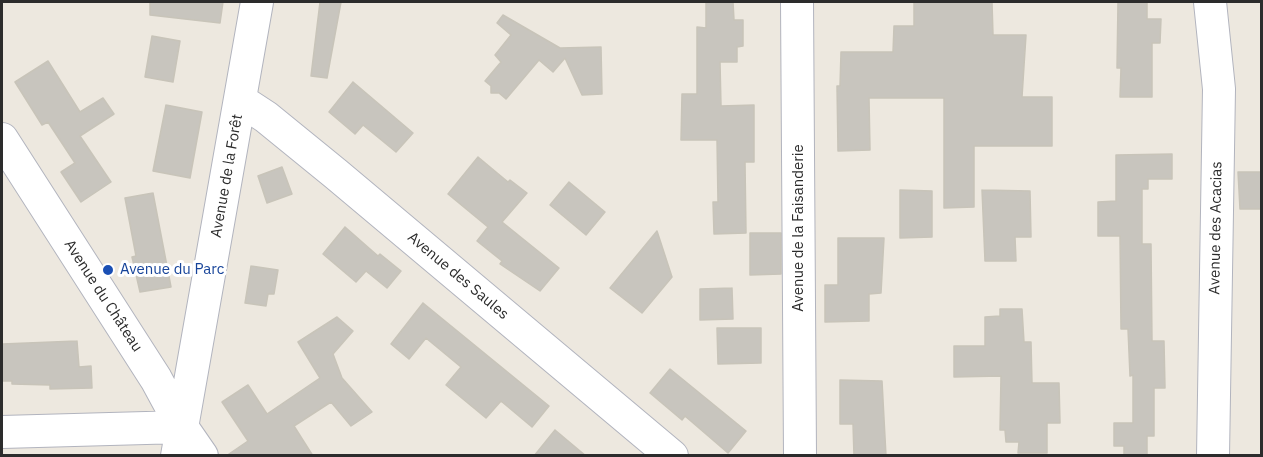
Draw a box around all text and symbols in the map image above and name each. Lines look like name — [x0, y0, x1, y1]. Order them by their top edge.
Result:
street label: Avenue de la Forêt — [207, 113, 247, 239]
street label: Avenue de la Faisanderie — [790, 144, 808, 312]
street label: Avenue des Acacias — [1206, 161, 1226, 295]
street label: Avenue des Saules — [404, 229, 512, 323]
street label: Avenue du Château — [60, 237, 146, 355]
place label: Avenue du Parc — [120, 261, 224, 279]
marker: Avenue du Parc — [101, 263, 115, 277]

